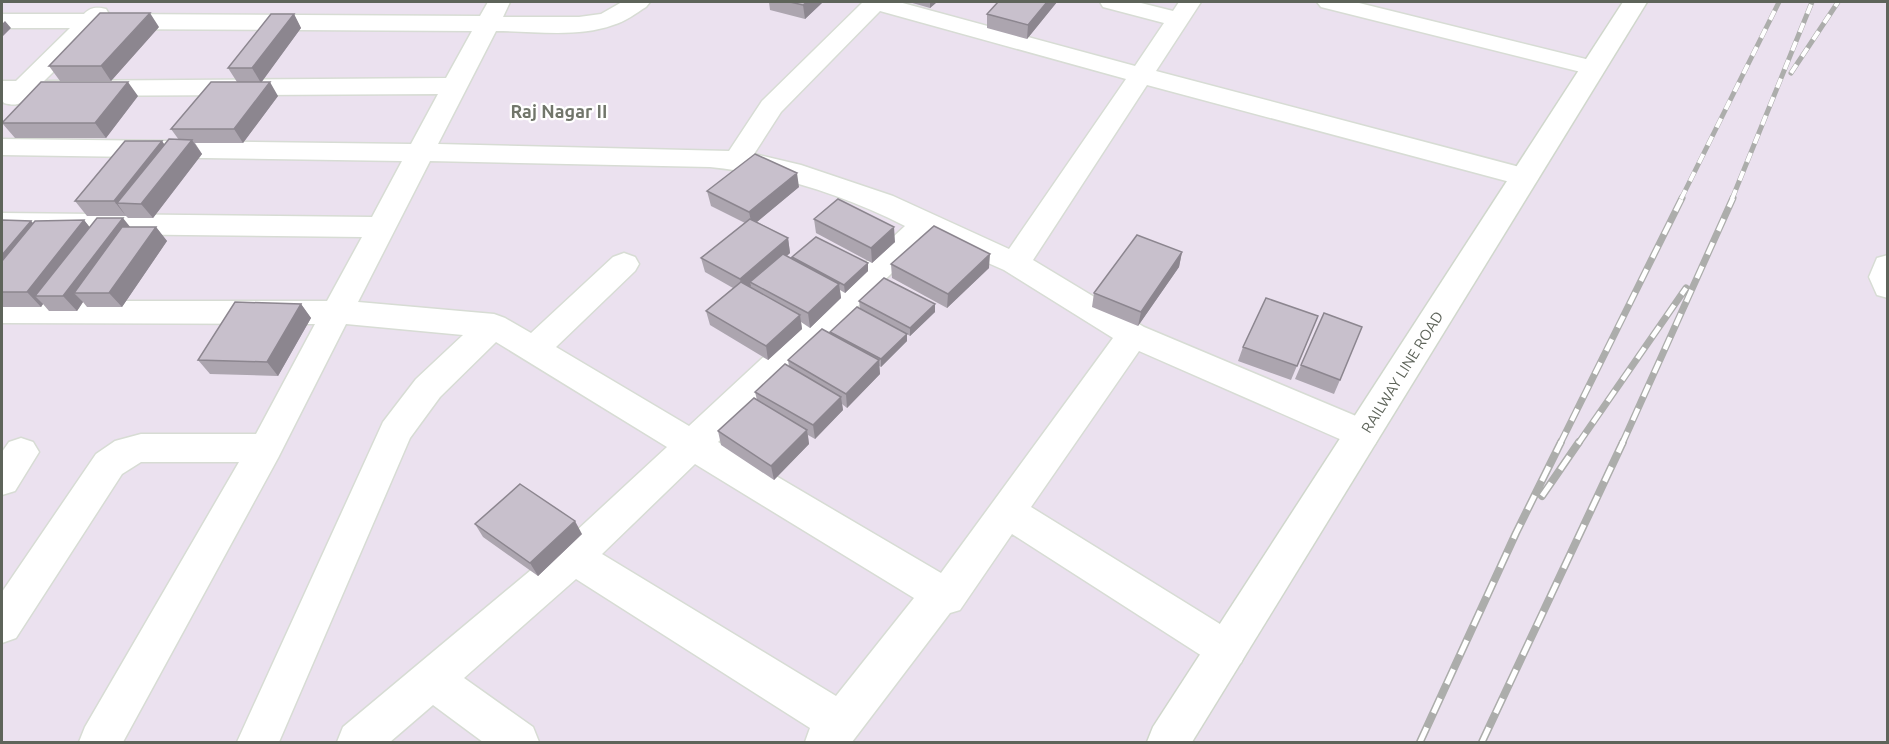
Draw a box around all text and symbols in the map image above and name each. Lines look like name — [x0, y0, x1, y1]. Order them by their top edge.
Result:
district label: Raj Nagar II — [511, 101, 607, 121]
street label: RAILWAY LINE ROAD — [1358, 308, 1446, 436]

